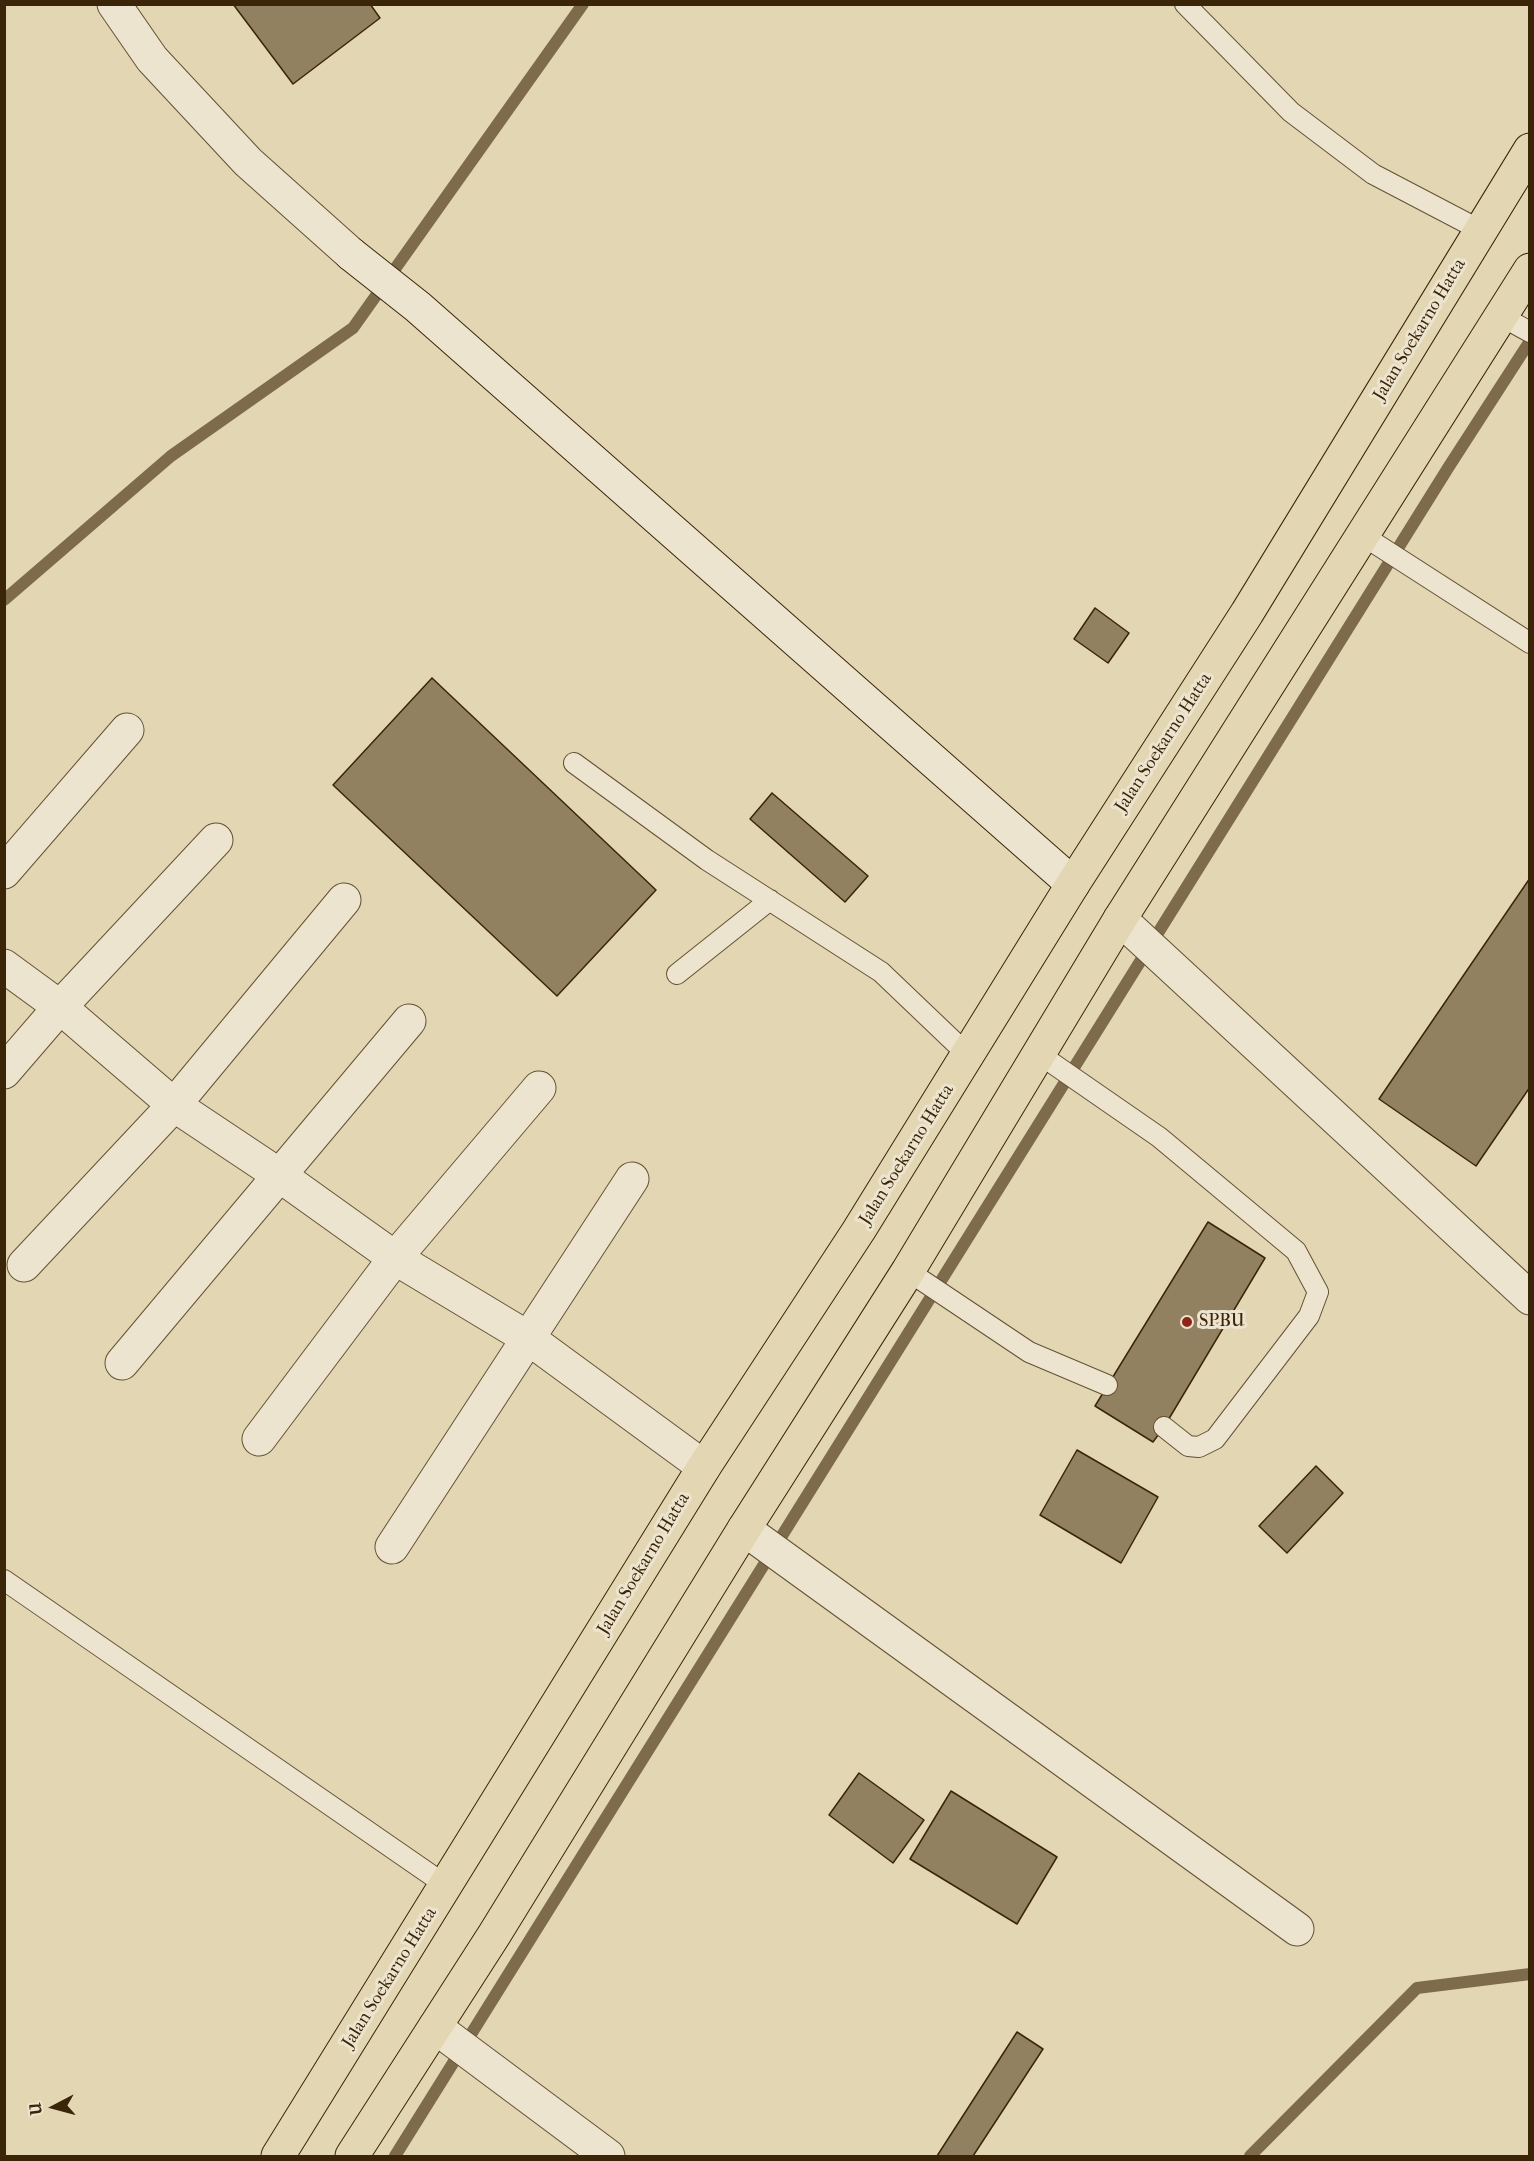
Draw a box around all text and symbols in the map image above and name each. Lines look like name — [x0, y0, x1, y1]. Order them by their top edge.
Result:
street label: Jalan Soekarno Hatta — [1369, 255, 1471, 405]
street label: Jalan Soekarno Hatta — [1111, 669, 1217, 817]
street label: Jalan Soekarno Hatta — [855, 1081, 959, 1229]
place label: SPBU — [1199, 1311, 1245, 1333]
marker: SPBU — [1180, 1315, 1194, 1329]
street label: Jalan Soekarno Hatta — [593, 1489, 695, 1639]
street label: Jalan Soekarno Hatta — [338, 1904, 442, 2052]
north arrow — [24, 2077, 84, 2137]
text: U — [26, 2102, 46, 2116]

